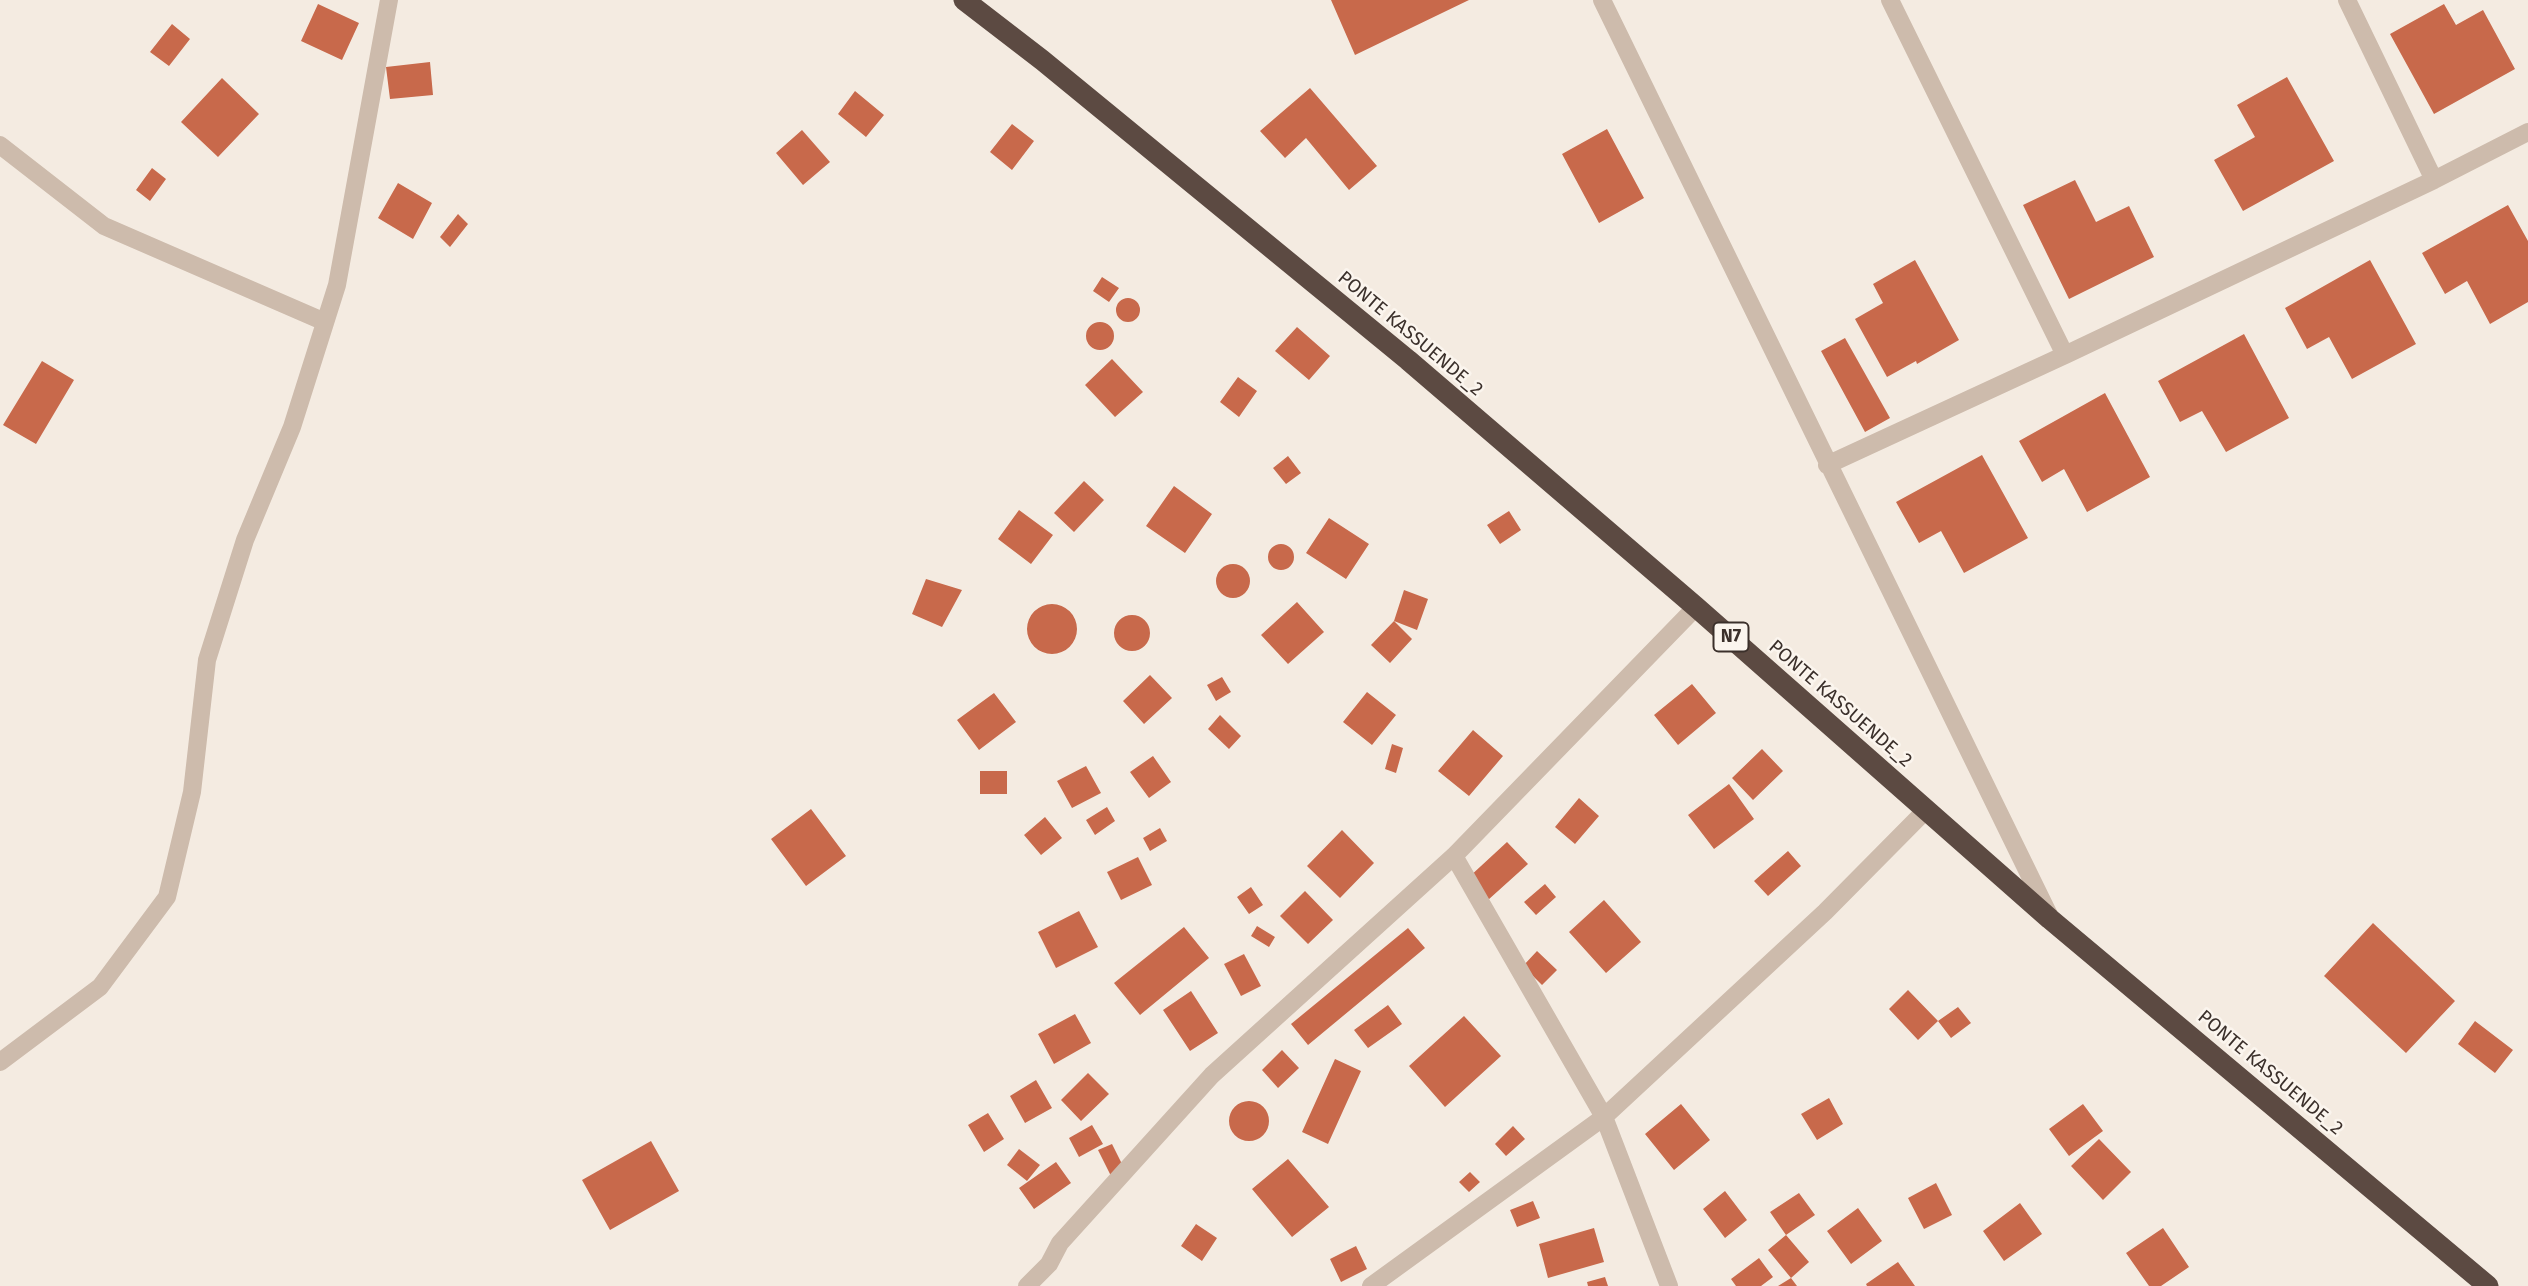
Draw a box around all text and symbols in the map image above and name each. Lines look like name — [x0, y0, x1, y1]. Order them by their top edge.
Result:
street label: PONTE KASSUENDE_2 — [1333, 267, 1487, 401]
road number: N7 — [1714, 622, 1748, 652]
street label: PONTE KASSUENDE_2 — [1764, 636, 1916, 772]
street label: PONTE KASSUENDE_2 — [2193, 1006, 2347, 1140]

